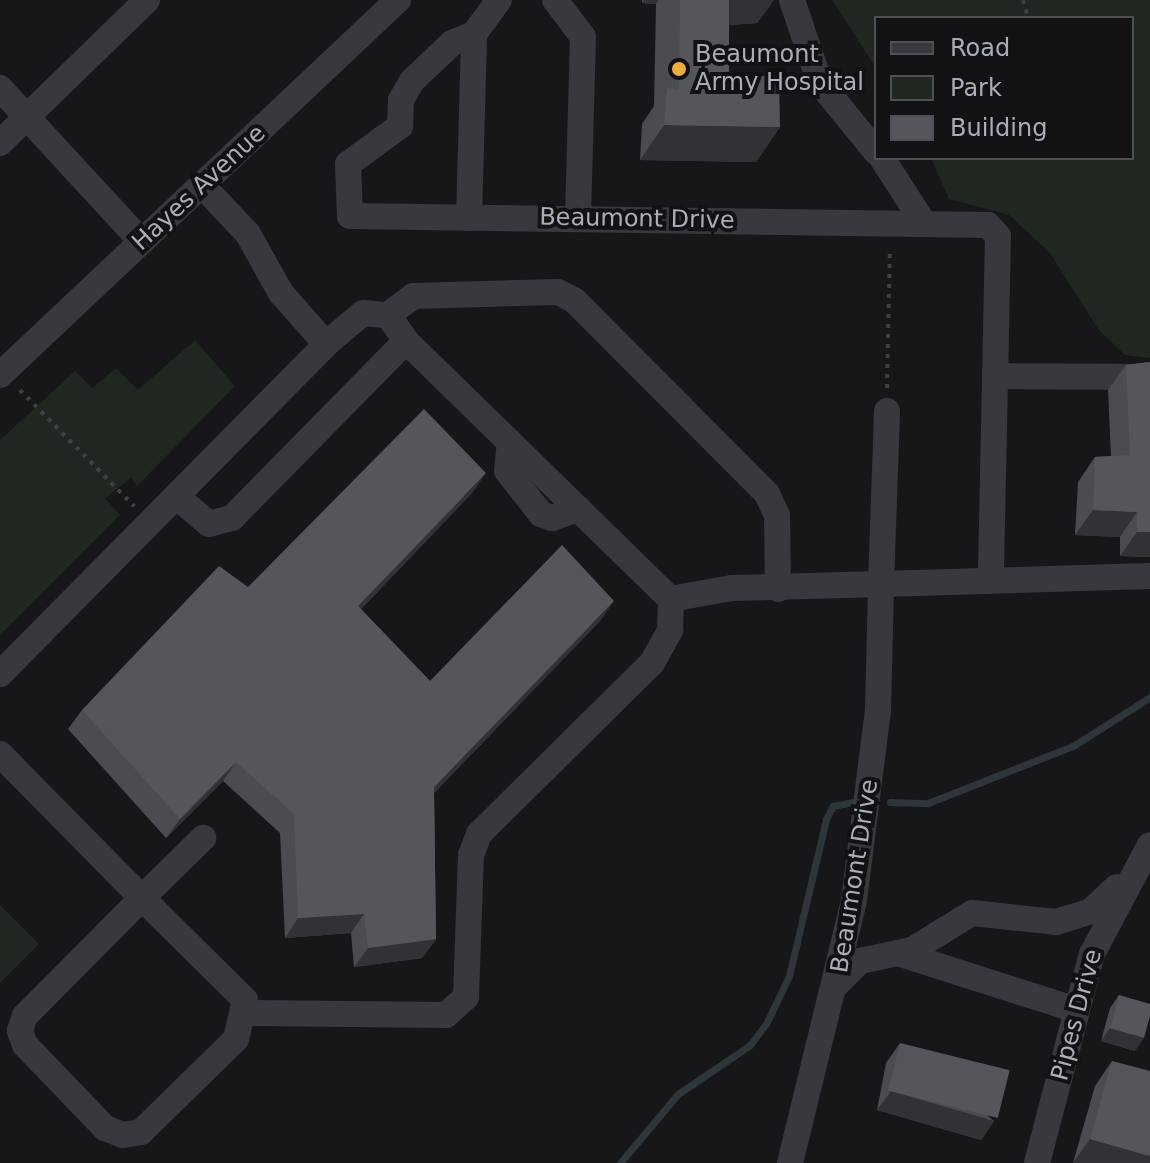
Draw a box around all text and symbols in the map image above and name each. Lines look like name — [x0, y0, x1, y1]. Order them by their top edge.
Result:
legend — [874, 16, 1134, 160]
text: Road — [950, 34, 1010, 62]
place label: Beaumont Army Hospital — [695, 41, 864, 97]
marker: Beaumont Army Hospital — [670, 60, 688, 78]
text: Park — [950, 74, 1002, 102]
text: Building — [950, 114, 1047, 142]
street label: Hayes Avenue — [127, 119, 271, 257]
street label: Beaumont Drive — [539, 203, 735, 235]
street label: Beaumont Drive — [825, 777, 885, 975]
street label: Pipes Drive — [1046, 946, 1108, 1084]

